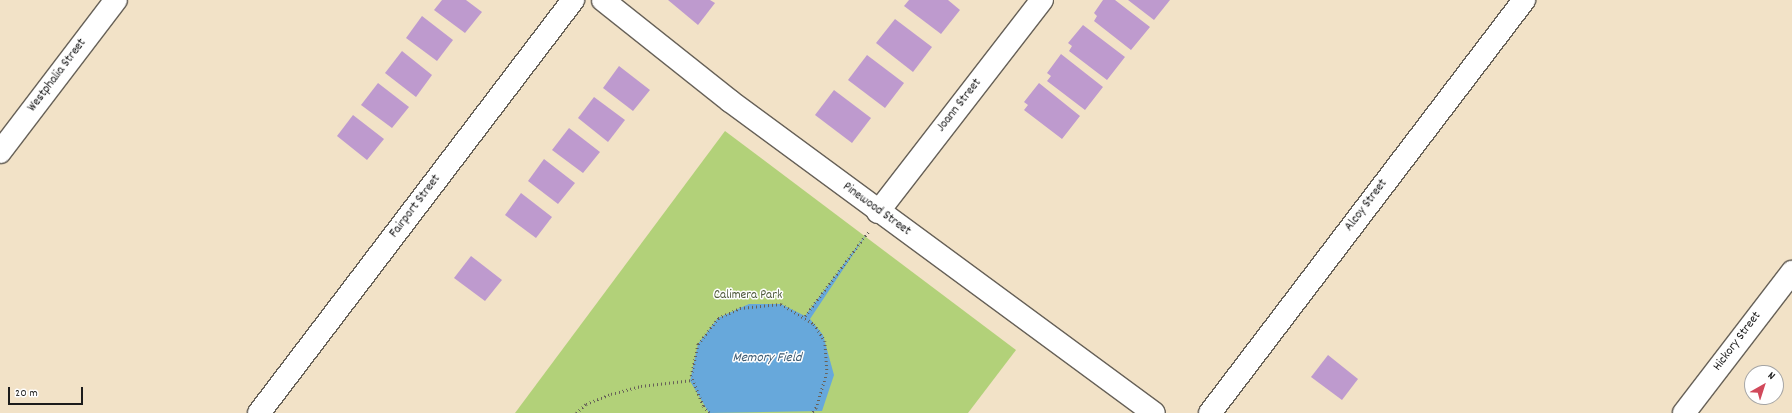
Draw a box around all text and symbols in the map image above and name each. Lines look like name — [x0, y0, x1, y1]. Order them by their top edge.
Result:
street label: Westphalia Street — [25, 36, 91, 116]
street label: Joann Street — [934, 76, 986, 136]
street label: Fairport Street — [387, 172, 445, 242]
street label: Alcoy Street — [1342, 177, 1392, 235]
street label: Pinewood Street — [839, 180, 913, 240]
park label: Calimera Park — [714, 288, 782, 304]
street label: Hickory Street — [1711, 309, 1765, 375]
water label: Memory Field — [732, 350, 802, 366]
north arrow — [1744, 365, 1784, 405]
text: N — [1764, 369, 1778, 384]
scale bar — [10, 379, 85, 405]
text: 20 m — [15, 385, 38, 402]

